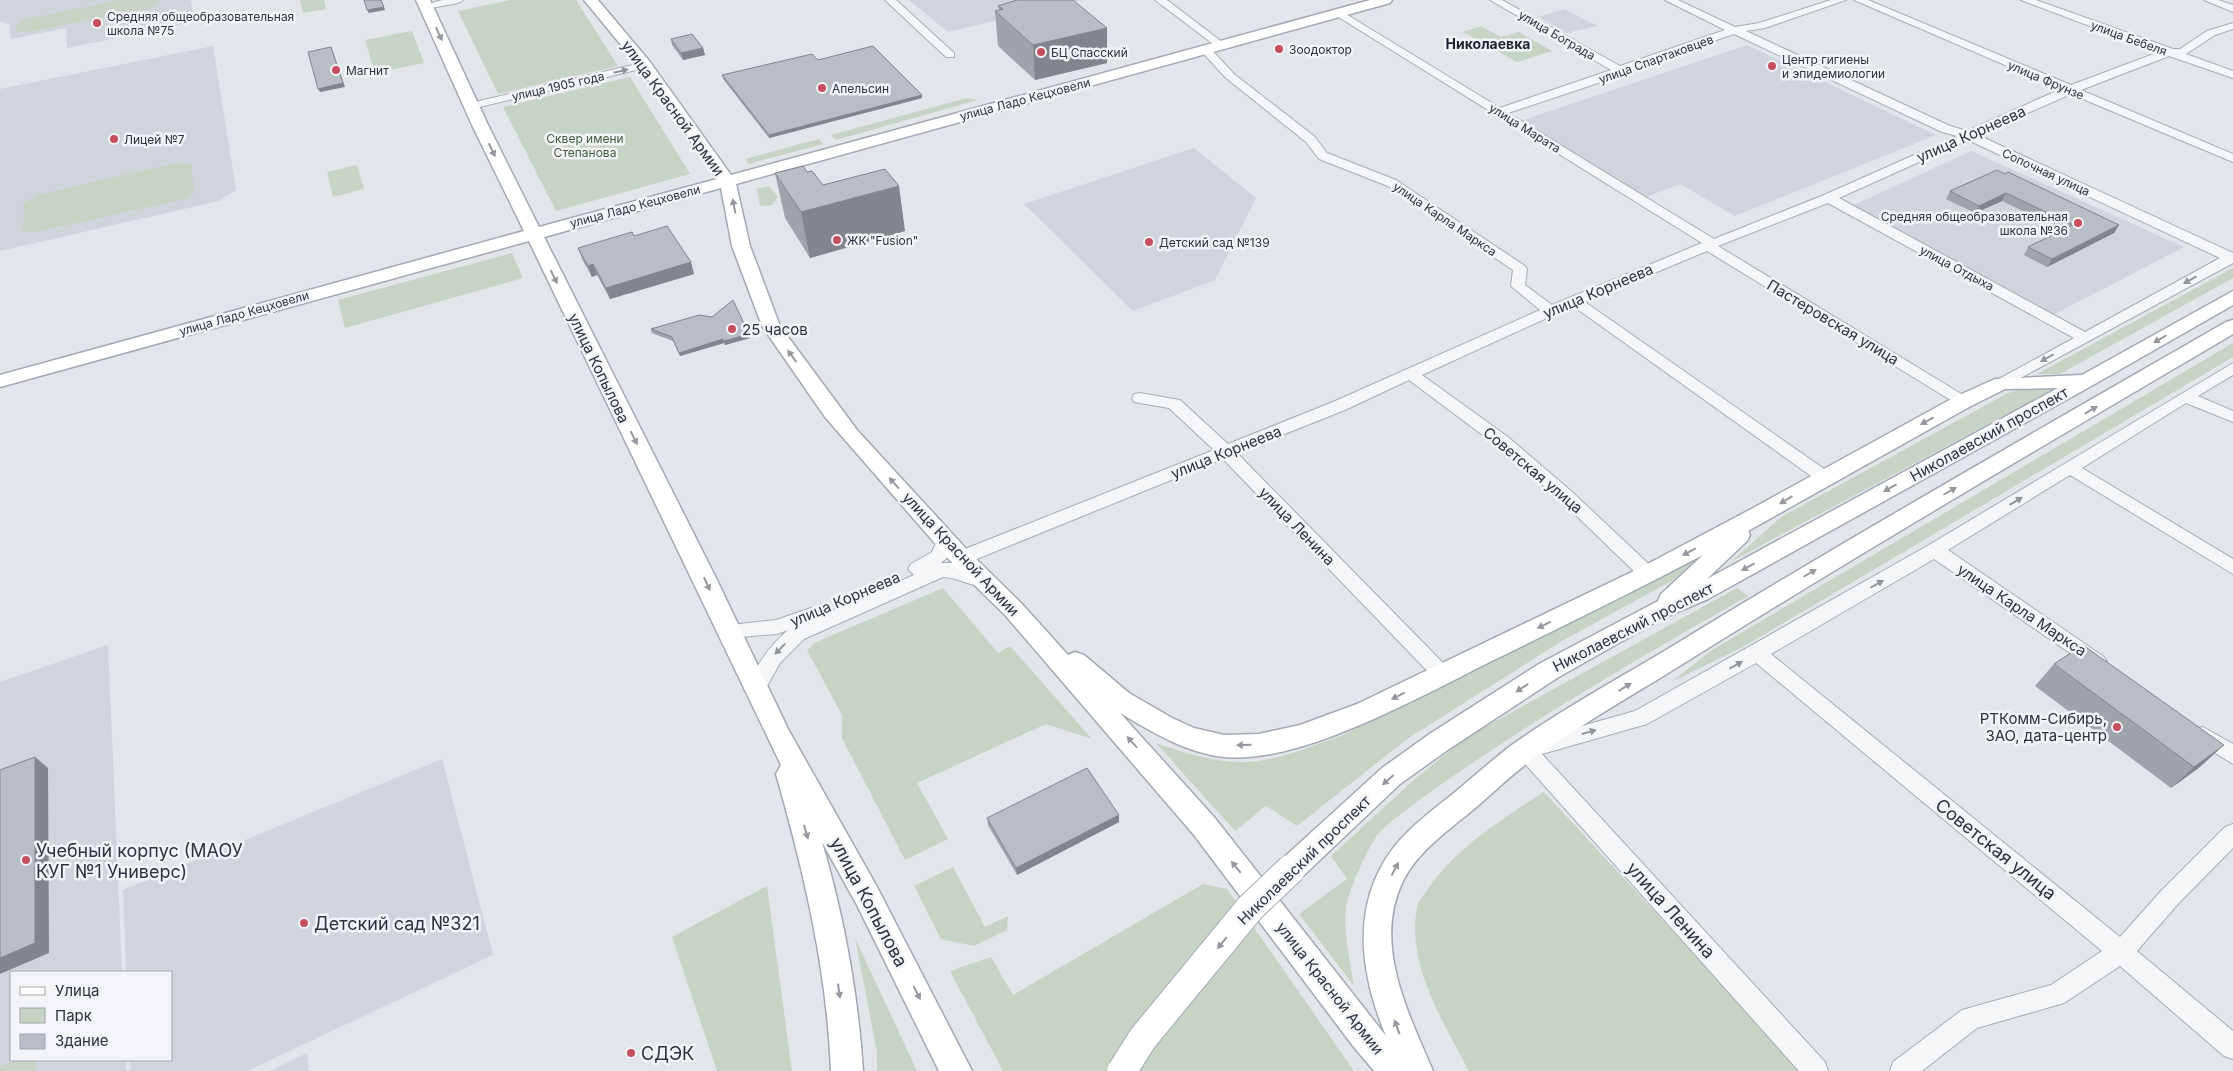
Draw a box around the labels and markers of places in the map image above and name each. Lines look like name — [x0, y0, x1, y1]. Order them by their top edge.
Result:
place label: Средняя общеобразовательная школа №75 — [107, 9, 294, 38]
marker: Средняя общеобразовательная школа №75 — [91, 17, 103, 29]
place label: Зоодоктор — [1289, 42, 1352, 57]
marker: Зоодоктор — [1273, 43, 1285, 55]
place label: БЦ Спасский — [1051, 45, 1128, 60]
marker: БЦ Спасский — [1035, 46, 1047, 58]
place label: Центр гигиены и эпидемиологии — [1782, 52, 1885, 81]
marker: Центр гигиены и эпидемиологии — [1766, 60, 1778, 72]
place label: Магнит — [346, 63, 389, 78]
marker: Магнит — [330, 64, 342, 76]
place label: Апельсин — [832, 81, 889, 96]
marker: Апельсин — [816, 82, 828, 94]
place label: Лицей №7 — [124, 132, 185, 147]
marker: Лицей №7 — [108, 133, 120, 145]
place label: Средняя общеобразовательная школа №36 — [1881, 209, 2068, 238]
marker: Средняя общеобразовательная школа №36 — [2072, 217, 2084, 229]
place label: ЖК "Fusion" — [847, 233, 918, 248]
marker: ЖК "Fusion" — [831, 234, 843, 246]
place label: Детский сад №139 — [1159, 235, 1270, 250]
marker: Детский сад №139 — [1143, 236, 1155, 248]
place label: 25 часов — [742, 320, 808, 339]
marker: 25 часов — [726, 323, 738, 335]
place label: РТКомм-Сибирь, ЗАО, дата-центр — [1980, 709, 2107, 745]
marker: РТКомм-Сибирь, ЗАО, дата-центр — [2111, 721, 2123, 733]
place label: Учебный корпус (МАОУ КУГ №1 Универс) — [36, 840, 243, 882]
marker: Учебный корпус (МАОУ КУГ №1 Универс) — [20, 854, 32, 866]
place label: Детский сад №321 — [314, 913, 480, 934]
marker: Детский сад №321 — [298, 917, 310, 929]
place label: СДЭК — [641, 1043, 694, 1064]
marker: СДЭК — [625, 1047, 637, 1059]

